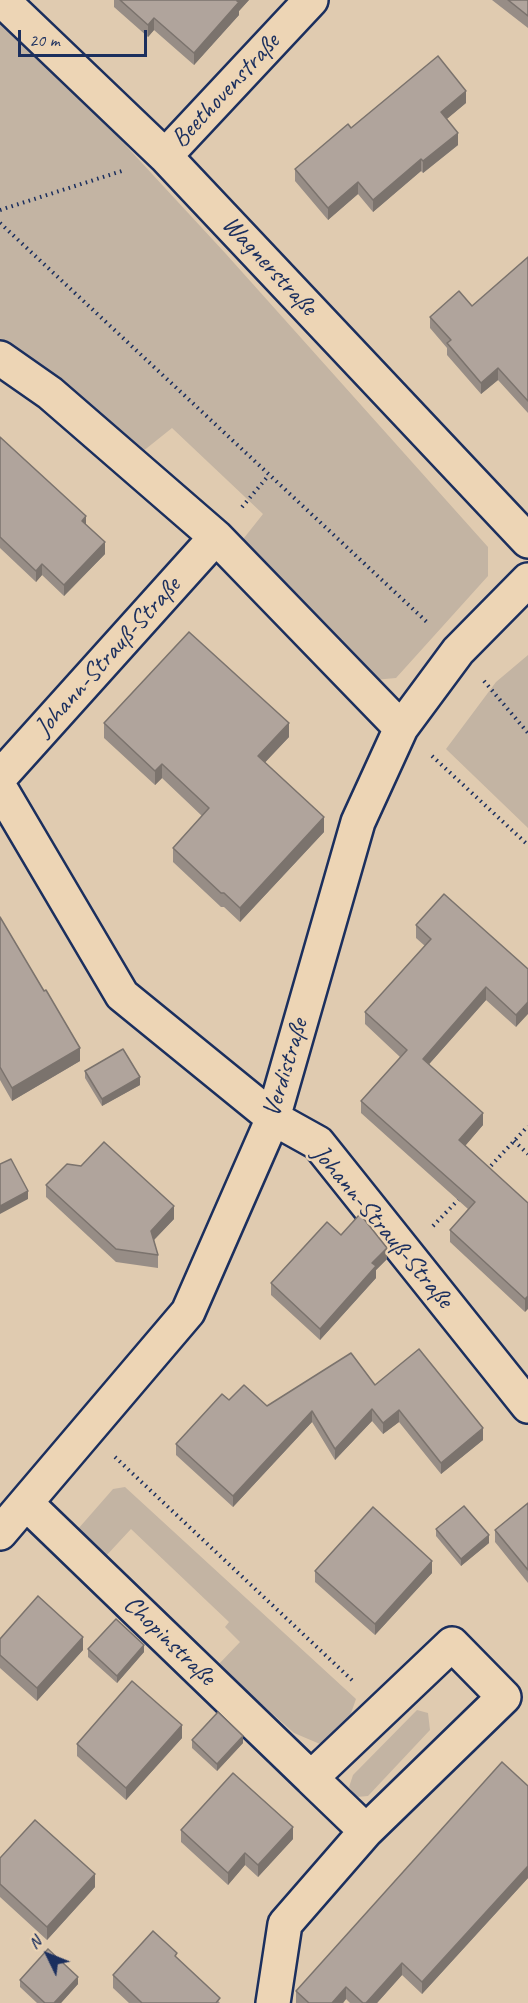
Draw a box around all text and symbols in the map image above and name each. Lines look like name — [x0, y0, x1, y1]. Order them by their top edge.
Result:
scale bar — [21, 18, 150, 56]
street label: Beethovenstraße — [165, 27, 287, 155]
text: 20 m — [29, 29, 60, 51]
street label: Wagnerstraße — [215, 210, 323, 322]
street label: Johann-Strauß-Straße — [28, 571, 188, 743]
street label: Verdistraße — [256, 1015, 316, 1121]
street label: Johann-Strauß-Straße — [305, 1139, 459, 1315]
street label: Chopinstraße — [116, 1589, 222, 1693]
north arrow — [18, 1925, 78, 1985]
text: N — [24, 1932, 46, 1953]

